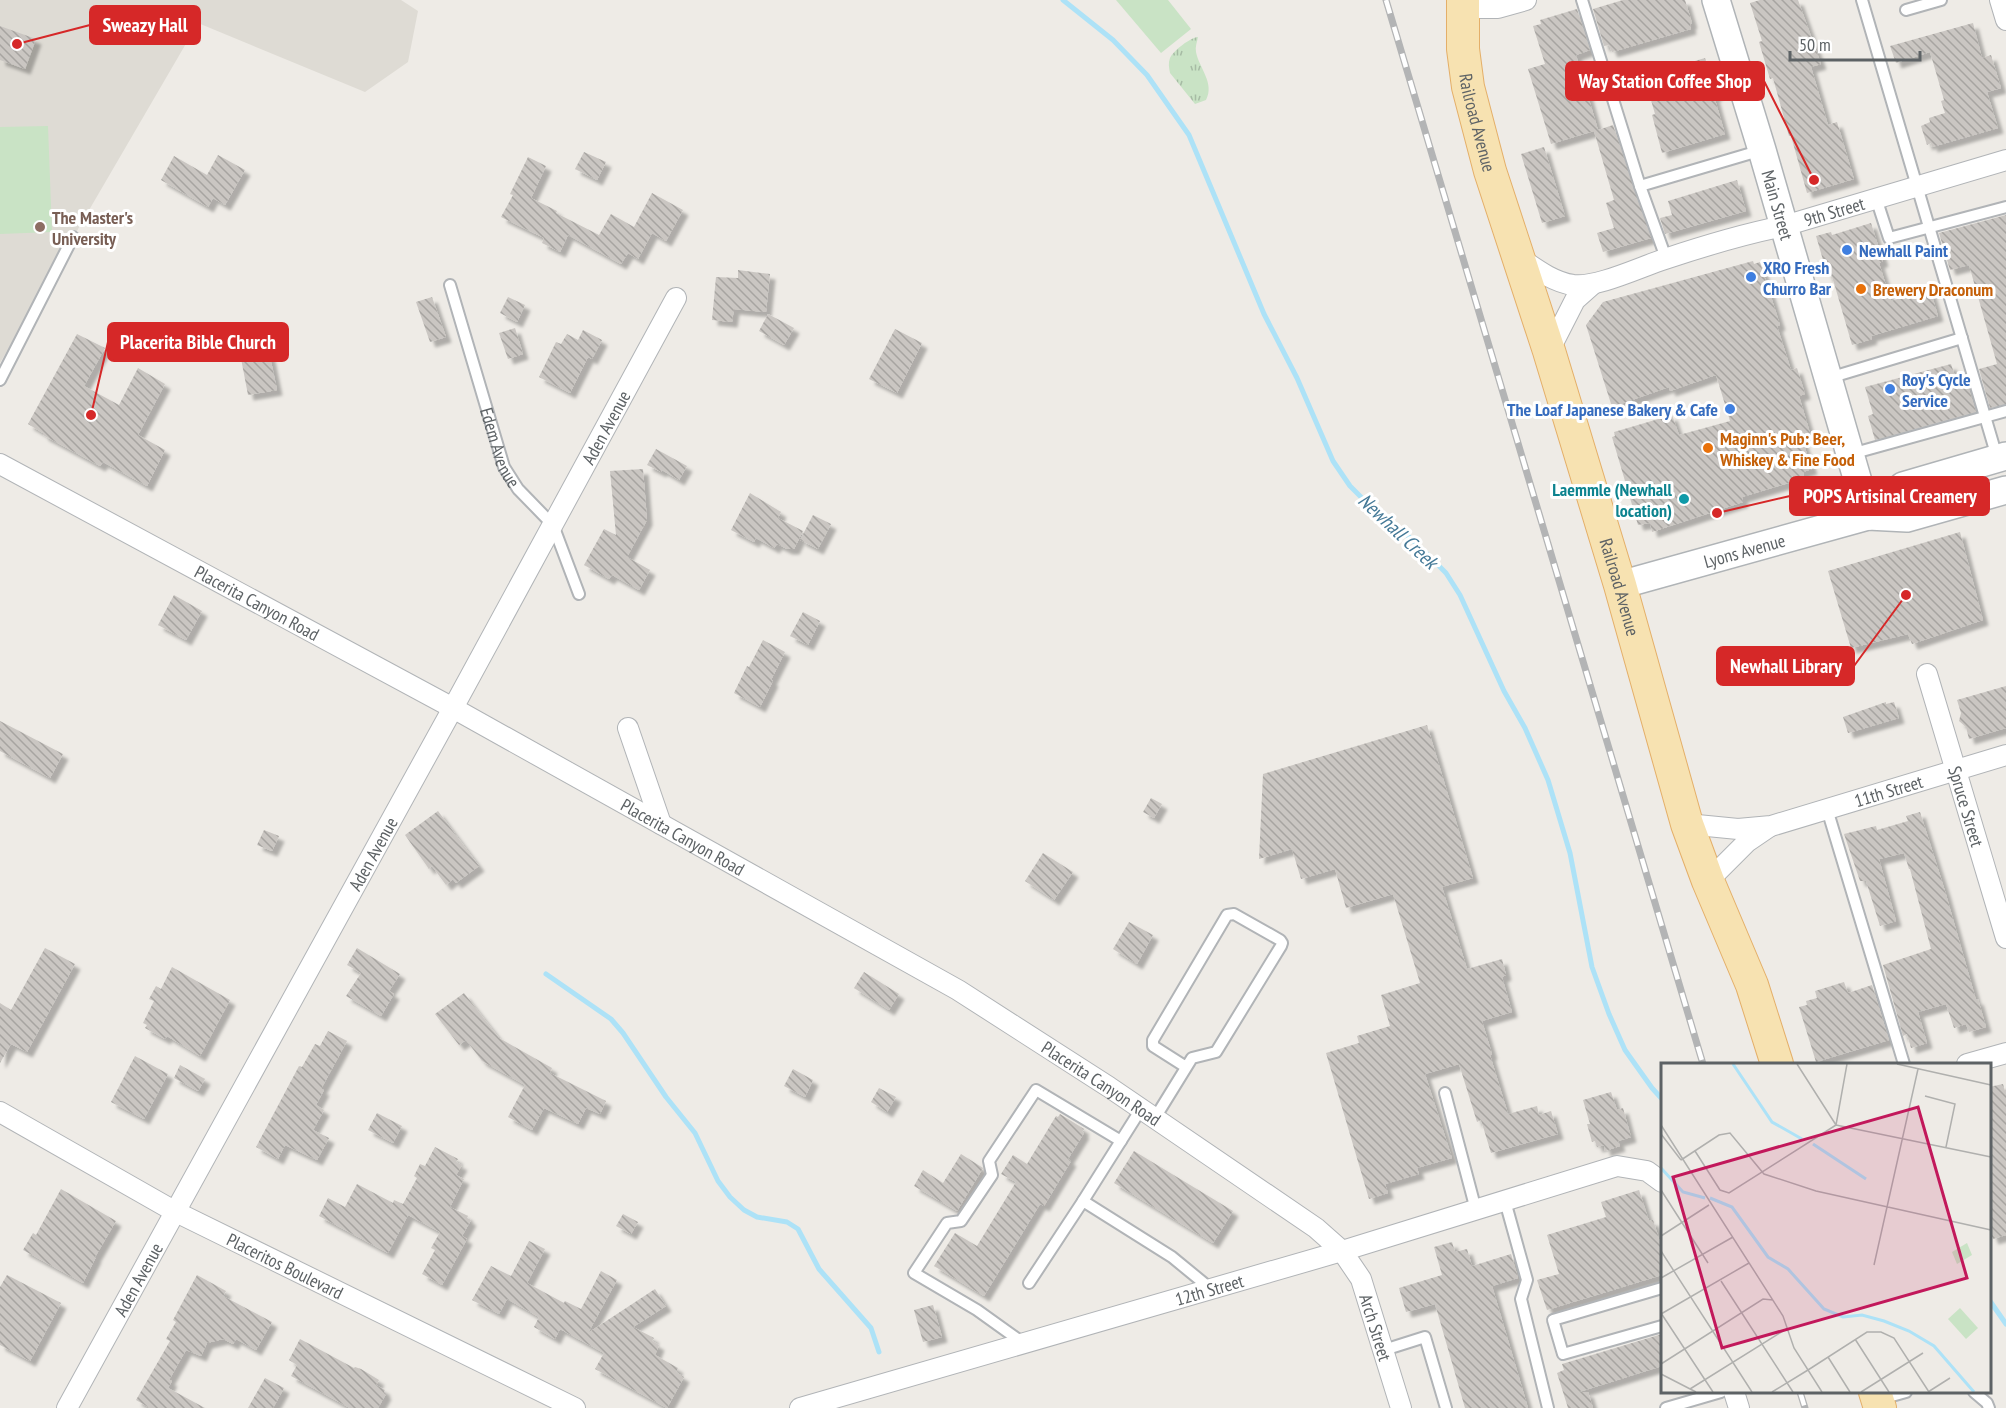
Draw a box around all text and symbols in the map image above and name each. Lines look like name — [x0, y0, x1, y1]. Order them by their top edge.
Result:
callout: Sweazy Hall — [90, 6, 200, 44]
text: Sweazy Hall — [102, 12, 188, 38]
scale bar — [1790, 24, 1920, 62]
text: 50 m — [1799, 33, 1831, 56]
callout: Way Station Coffee Shop — [1566, 62, 1764, 100]
text: Way Station Coffee Shop — [1578, 68, 1752, 94]
street label: Railroad Avenue — [1455, 72, 1501, 174]
street label: Main Street — [1757, 167, 1799, 242]
street label: 9th Street — [1801, 191, 1867, 231]
place label: The Master's University — [52, 206, 133, 250]
marker: The Master's University — [33, 220, 47, 234]
place label: Newhall Paint — [1859, 239, 1949, 262]
marker: Newhall Paint — [1840, 243, 1854, 257]
place label: XRO Fresh Churro Bar — [1763, 256, 1832, 300]
marker: XRO Fresh Churro Bar — [1744, 270, 1758, 284]
place label: Brewery Draconum — [1873, 278, 1993, 301]
marker: Brewery Draconum — [1854, 282, 1868, 296]
callout: Placerita Bible Church — [108, 323, 288, 361]
text: Placerita Bible Church — [120, 329, 276, 355]
place label: Roy's Cycle Service — [1902, 368, 1971, 412]
marker: Roy's Cycle Service — [1883, 382, 1897, 396]
street label: Aden Avenue — [576, 386, 635, 468]
place label: The Loaf Japanese Bakery & Cafe — [1507, 398, 1718, 421]
marker: The Loaf Japanese Bakery & Cafe — [1723, 402, 1737, 416]
street label: Edem Avenue — [475, 405, 525, 492]
place label: Maginn's Pub: Beer, Whiskey & Fine Food — [1719, 427, 1855, 471]
marker: Maginn's Pub: Beer, Whiskey & Fine Food — [1701, 441, 1715, 455]
callout: POPS Artisinal Creamery — [1790, 477, 1989, 515]
place label: Laemmle (Newhall location) — [1552, 478, 1673, 522]
text: POPS Artisinal Creamery — [1803, 483, 1978, 509]
water label: Newhall Creek — [1353, 488, 1445, 576]
marker: Laemmle (Newhall location) — [1677, 492, 1691, 506]
street label: Lyons Avenue — [1701, 528, 1788, 573]
street label: Railroad Avenue — [1595, 535, 1645, 638]
street label: Placerita Canyon Road — [191, 560, 323, 645]
callout: Newhall Library — [1717, 647, 1854, 685]
text: Newhall Library — [1730, 653, 1843, 679]
street label: Spruce Street — [1944, 763, 1989, 849]
street label: 11th Street — [1851, 769, 1925, 812]
street label: Placerita Canyon Road — [617, 793, 749, 880]
street label: Aden Avenue — [343, 813, 402, 895]
street label: Placerita Canyon Road — [1038, 1035, 1166, 1131]
inset map — [1661, 1063, 1991, 1393]
street label: Placeritos Boulevard — [223, 1227, 347, 1304]
street label: Aden Avenue — [108, 1238, 168, 1320]
street label: 12th Street — [1172, 1269, 1246, 1310]
street label: Arch Street — [1355, 1291, 1397, 1364]

